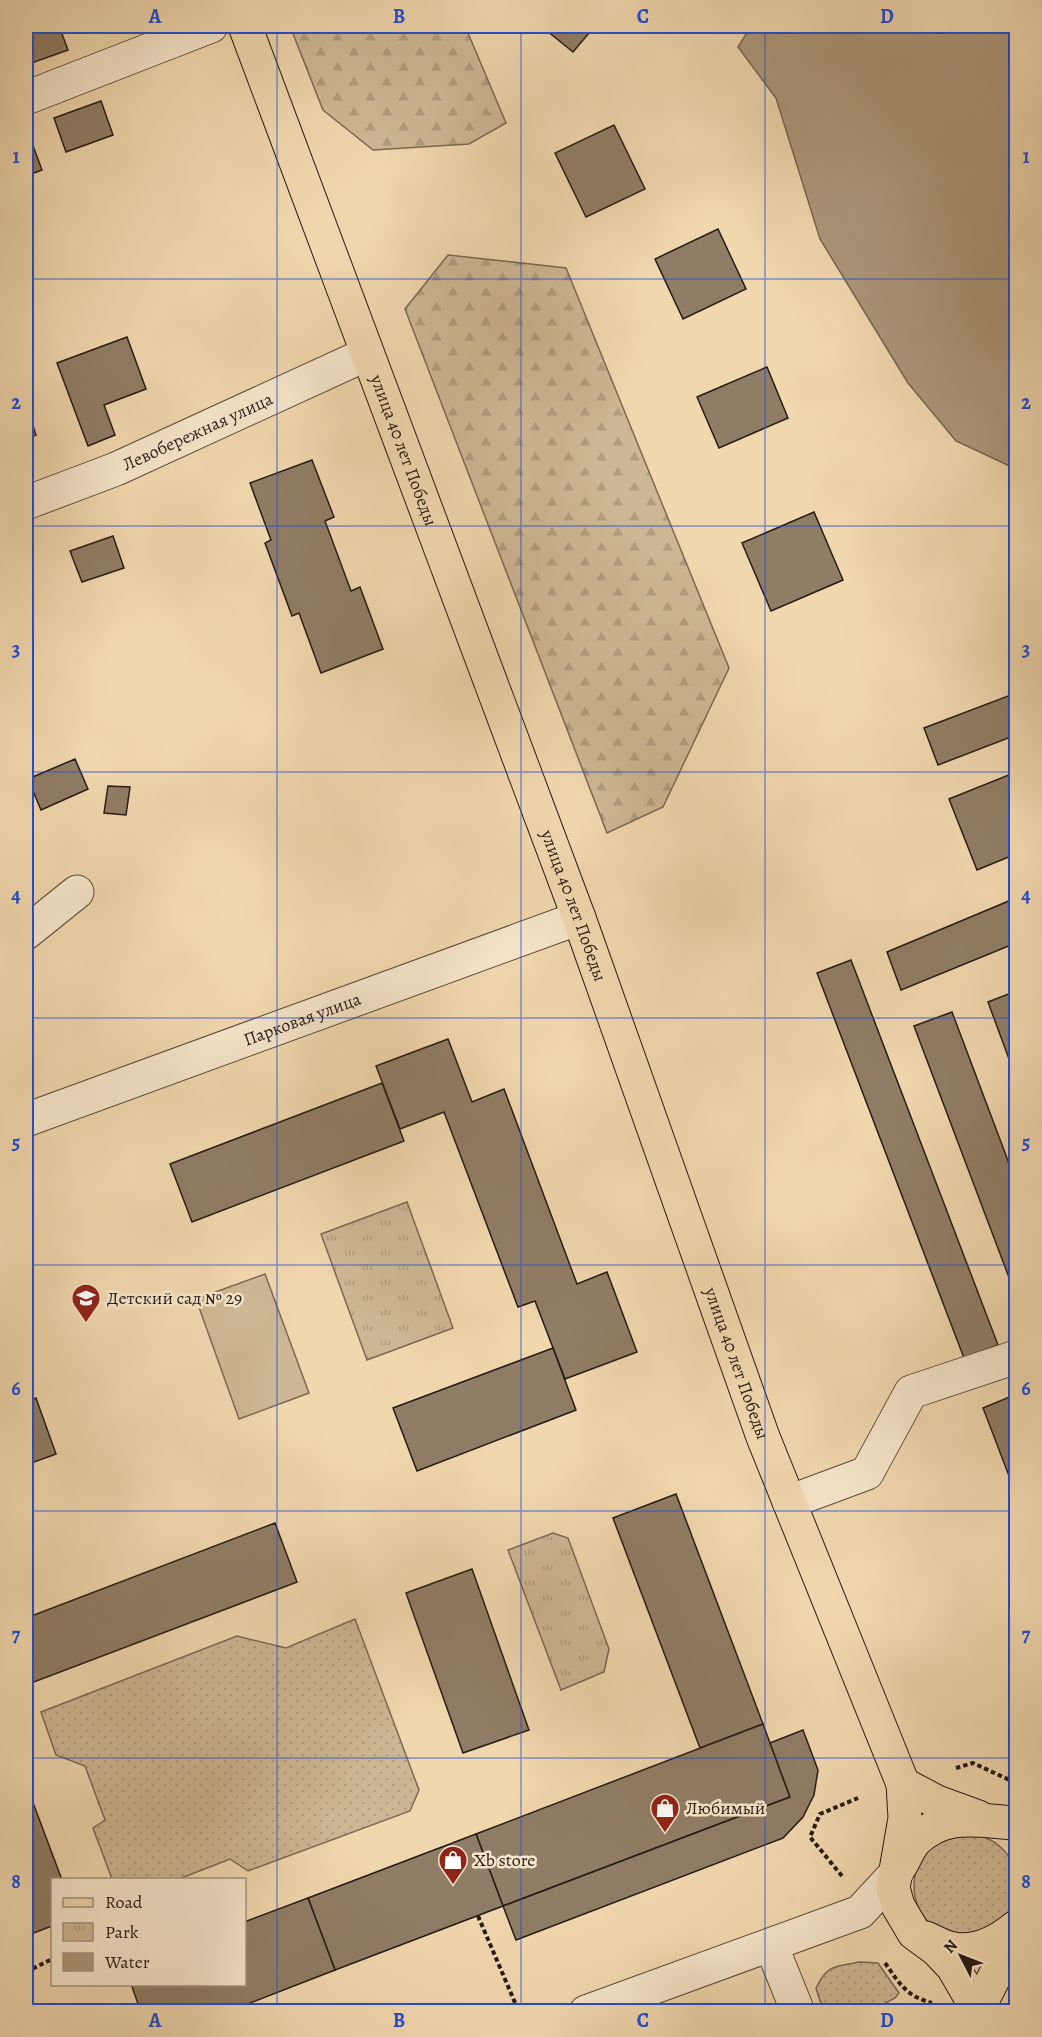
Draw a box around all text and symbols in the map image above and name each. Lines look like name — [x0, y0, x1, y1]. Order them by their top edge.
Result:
text: A — [148, 3, 162, 30]
text: B — [393, 3, 405, 30]
text: C — [637, 3, 649, 30]
text: D — [880, 3, 894, 30]
text: 1 — [12, 143, 20, 170]
text: 1 — [1022, 143, 1030, 170]
street label: улица 40 лет Победы — [364, 370, 443, 529]
street label: Левобережная улица — [119, 386, 277, 476]
text: 2 — [11, 389, 21, 416]
text: 2 — [1021, 389, 1031, 416]
text: 3 — [12, 636, 20, 663]
text: 3 — [1022, 636, 1030, 663]
street label: улица 40 лет Победы — [535, 825, 612, 985]
text: 4 — [11, 882, 21, 909]
text: 4 — [1021, 882, 1031, 909]
street label: Парковая улица — [240, 986, 365, 1052]
text: 5 — [12, 1129, 20, 1156]
text: 5 — [1022, 1129, 1030, 1156]
school or university icon: Детский сад № 29 — [70, 1282, 102, 1324]
street label: улица 40 лет Победы — [699, 1283, 775, 1443]
place label: Детский сад № 29 — [107, 1286, 242, 1310]
text: 6 — [11, 1375, 21, 1402]
text: 6 — [1021, 1375, 1031, 1402]
text: 7 — [12, 1621, 21, 1648]
text: 7 — [1022, 1621, 1031, 1648]
shop icon: Любимый — [649, 1792, 681, 1834]
place label: Любимый — [686, 1796, 765, 1820]
shop icon: Xb store — [437, 1844, 469, 1886]
place label: Xb store — [474, 1848, 535, 1872]
text: 8 — [11, 1868, 21, 1895]
text: 8 — [1021, 1868, 1031, 1895]
legend — [51, 1878, 246, 1986]
text: Road — [105, 1890, 143, 1914]
text: Park — [105, 1920, 139, 1944]
north arrow — [931, 1926, 991, 1986]
text: N — [939, 1935, 963, 1958]
text: Water — [104, 1950, 150, 1974]
text: A — [148, 2007, 162, 2034]
text: B — [393, 2007, 405, 2034]
text: C — [637, 2007, 649, 2034]
text: D — [880, 2007, 894, 2034]

